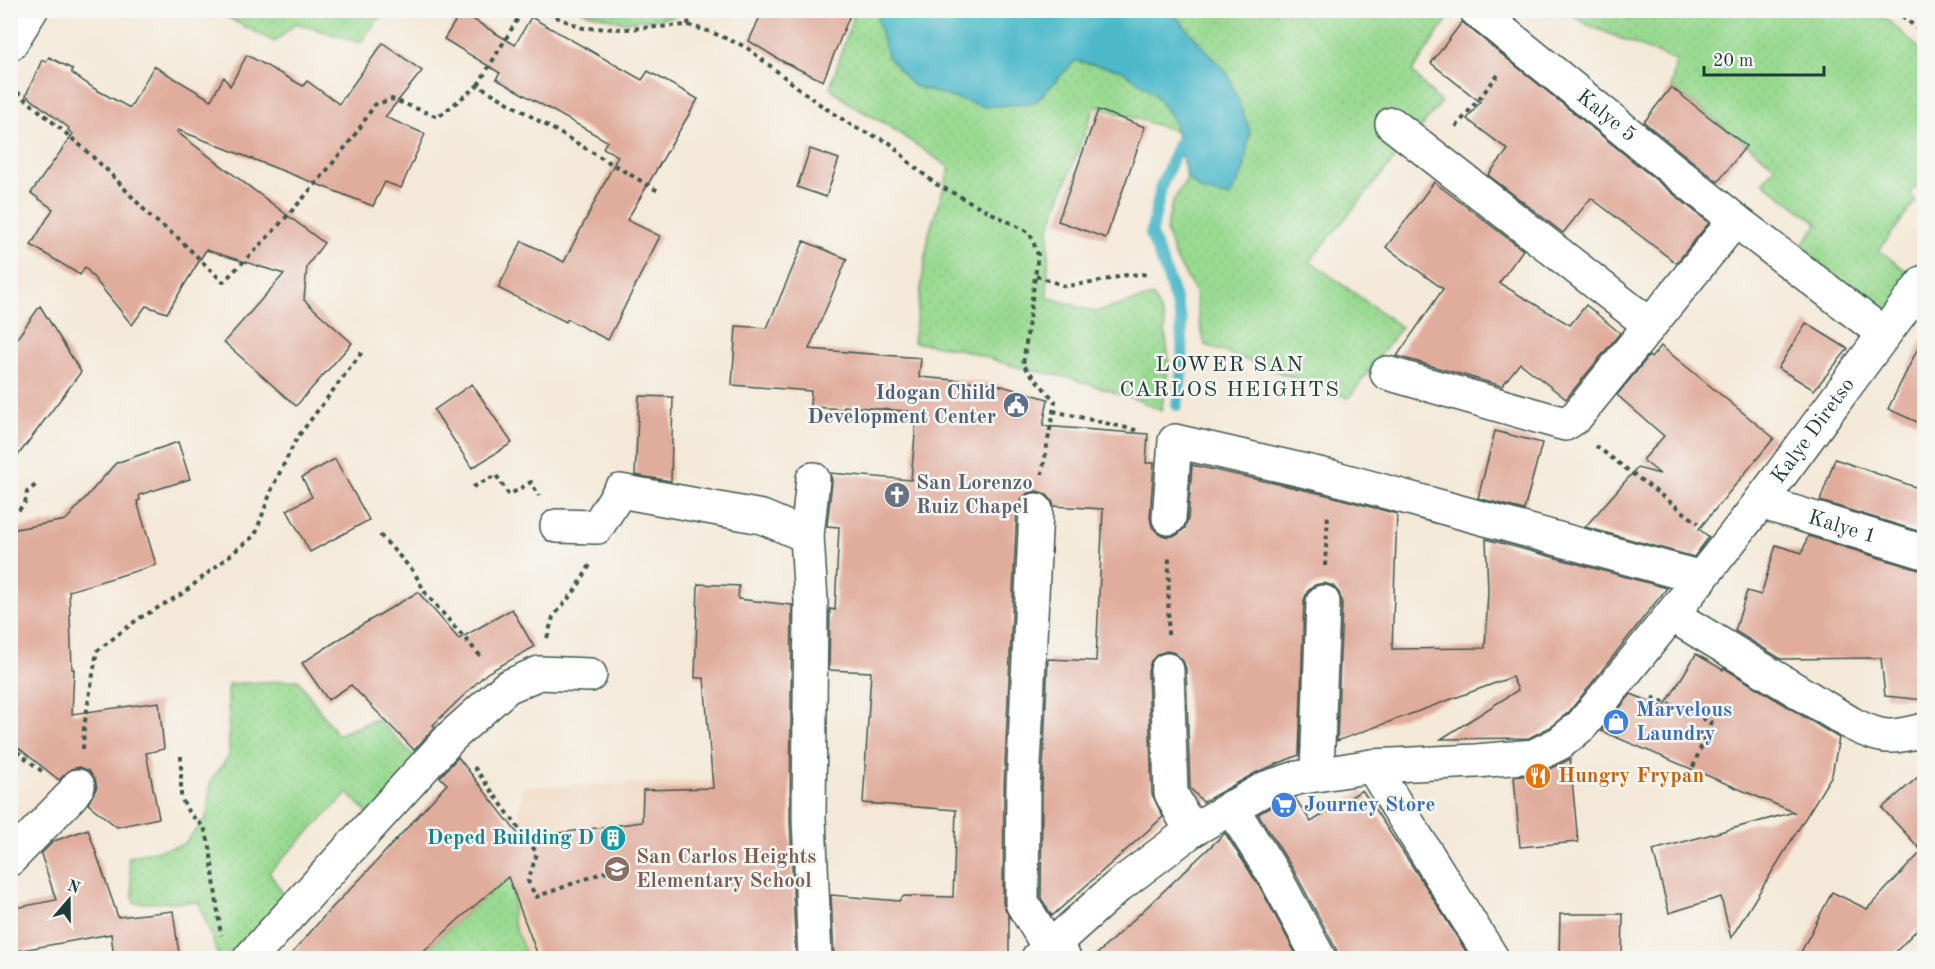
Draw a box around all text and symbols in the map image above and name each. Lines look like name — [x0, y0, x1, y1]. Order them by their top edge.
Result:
scale bar — [1704, 39, 1824, 77]
text: 20 m — [1713, 52, 1753, 70]
street label: Kalye 5 — [1573, 86, 1640, 146]
district label: LOWER SAN CARLOS HEIGHTS — [1120, 354, 1340, 401]
street label: Kalye Diretso — [1768, 374, 1858, 487]
place label: Idogan Child Development Center — [807, 383, 996, 428]
public building icon: Idogan Child Development Center — [1001, 390, 1031, 420]
place label: San Lorenzo Ruiz Chapel — [916, 473, 1033, 518]
church icon: San Lorenzo Ruiz Chapel — [882, 480, 912, 510]
street label: Kalye 1 — [1806, 507, 1879, 547]
place label: Marvelous Laundry — [1636, 700, 1732, 745]
shop icon: Marvelous Laundry — [1601, 707, 1631, 737]
restaurant icon: Hungry Frypan — [1523, 761, 1553, 791]
place label: Hungry Frypan — [1558, 766, 1704, 787]
supermarket icon: Journey Store — [1269, 790, 1299, 820]
place label: Journey Store — [1304, 795, 1435, 816]
building icon: Deped Building D — [598, 823, 628, 853]
place label: Deped Building D — [427, 828, 594, 849]
place label: San Carlos Heights Elementary School — [636, 847, 816, 892]
school or university icon: San Carlos Heights Elementary School — [602, 854, 632, 884]
north arrow — [39, 870, 99, 930]
text: N — [65, 878, 83, 898]

